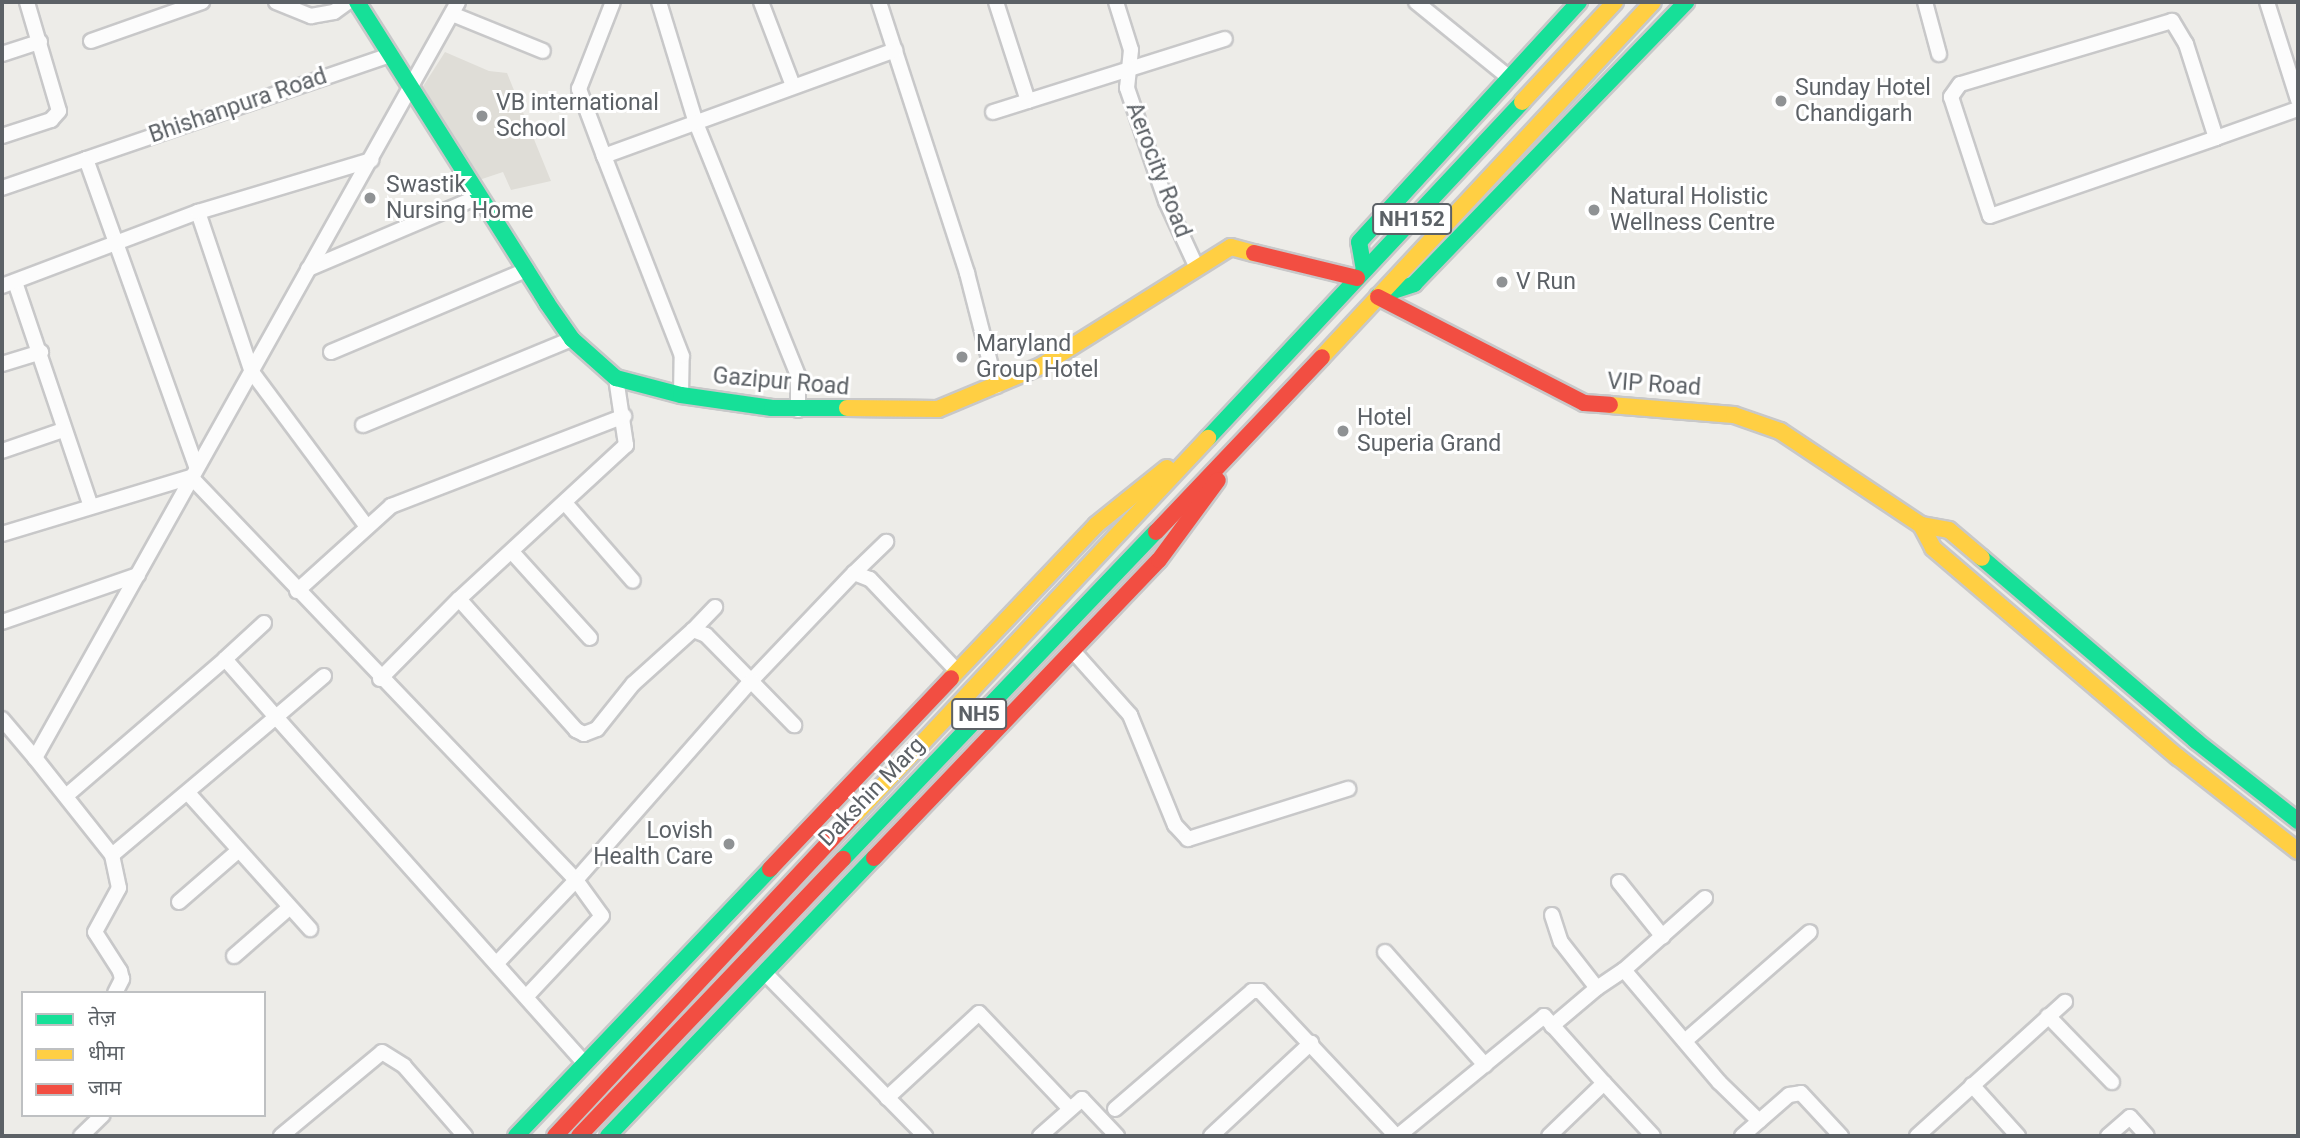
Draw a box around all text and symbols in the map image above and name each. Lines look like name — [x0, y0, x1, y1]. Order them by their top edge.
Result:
street label: Bhishanpura Road — [145, 63, 331, 149]
place label: Sunday Hotel Chandigarh — [1795, 74, 1931, 128]
place label: VB international School — [496, 89, 659, 143]
marker: Sunday Hotel Chandigarh — [1773, 93, 1789, 109]
street label: Aerocity Road — [1120, 99, 1196, 241]
marker: VB international School — [474, 108, 490, 124]
place label: Swastik Nursing Home — [386, 171, 534, 225]
place label: Natural Holistic Wellness Centre — [1610, 183, 1775, 237]
marker: Swastik Nursing Home — [360, 188, 380, 208]
marker: Natural Holistic Wellness Centre — [1584, 200, 1604, 220]
road number: NH152 — [1372, 202, 1452, 236]
place label: V Run — [1516, 268, 1576, 296]
marker: V Run — [1494, 274, 1510, 290]
place label: Maryland Group Hotel — [976, 330, 1098, 384]
marker: Maryland Group Hotel — [954, 349, 970, 365]
street label: Gazipur Road — [712, 362, 850, 402]
street label: VIP Road — [1606, 368, 1702, 402]
place label: Hotel Superia Grand — [1357, 404, 1501, 458]
marker: Hotel Superia Grand — [1335, 423, 1351, 439]
road number: NH5 — [951, 696, 1007, 732]
street label: Dakshin Marg — [813, 732, 931, 852]
place label: Lovish Health Care — [593, 817, 713, 871]
marker: Lovish Health Care — [719, 834, 739, 854]
legend — [21, 991, 266, 1117]
text: तेज़ — [88, 1006, 116, 1030]
text: धीमा — [88, 1041, 124, 1065]
text: जाम — [88, 1076, 122, 1100]

